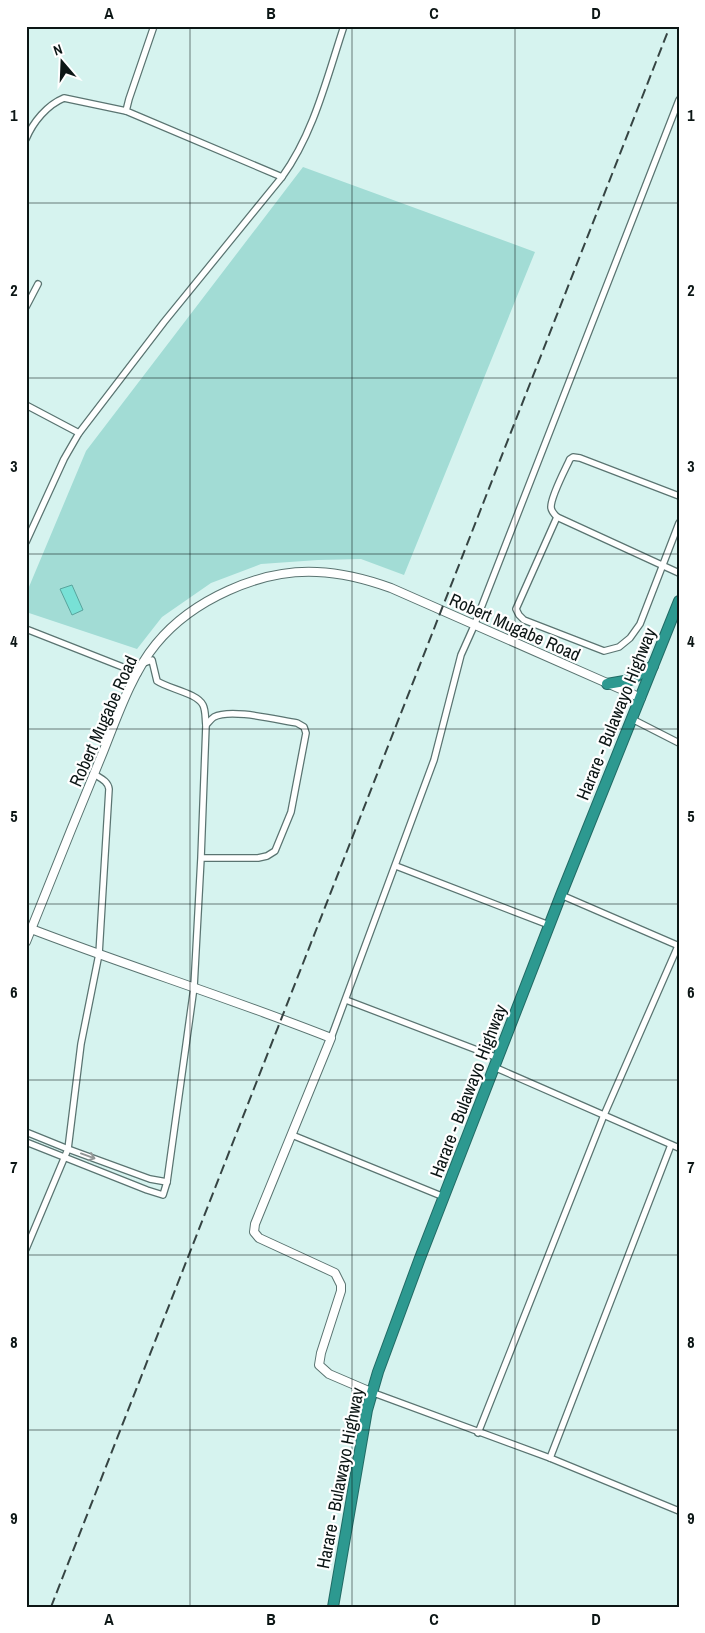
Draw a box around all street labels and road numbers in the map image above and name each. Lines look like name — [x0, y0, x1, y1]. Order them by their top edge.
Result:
street label: Robert Mugabe Road — [445, 587, 585, 667]
street label: Harare - Bulawayo Highway — [570, 624, 662, 804]
street label: Robert Mugabe Road — [63, 651, 143, 791]
street label: Harare - Bulawayo Highway — [423, 1000, 513, 1181]
street label: Harare - Bulawayo Highway — [310, 1385, 370, 1571]

